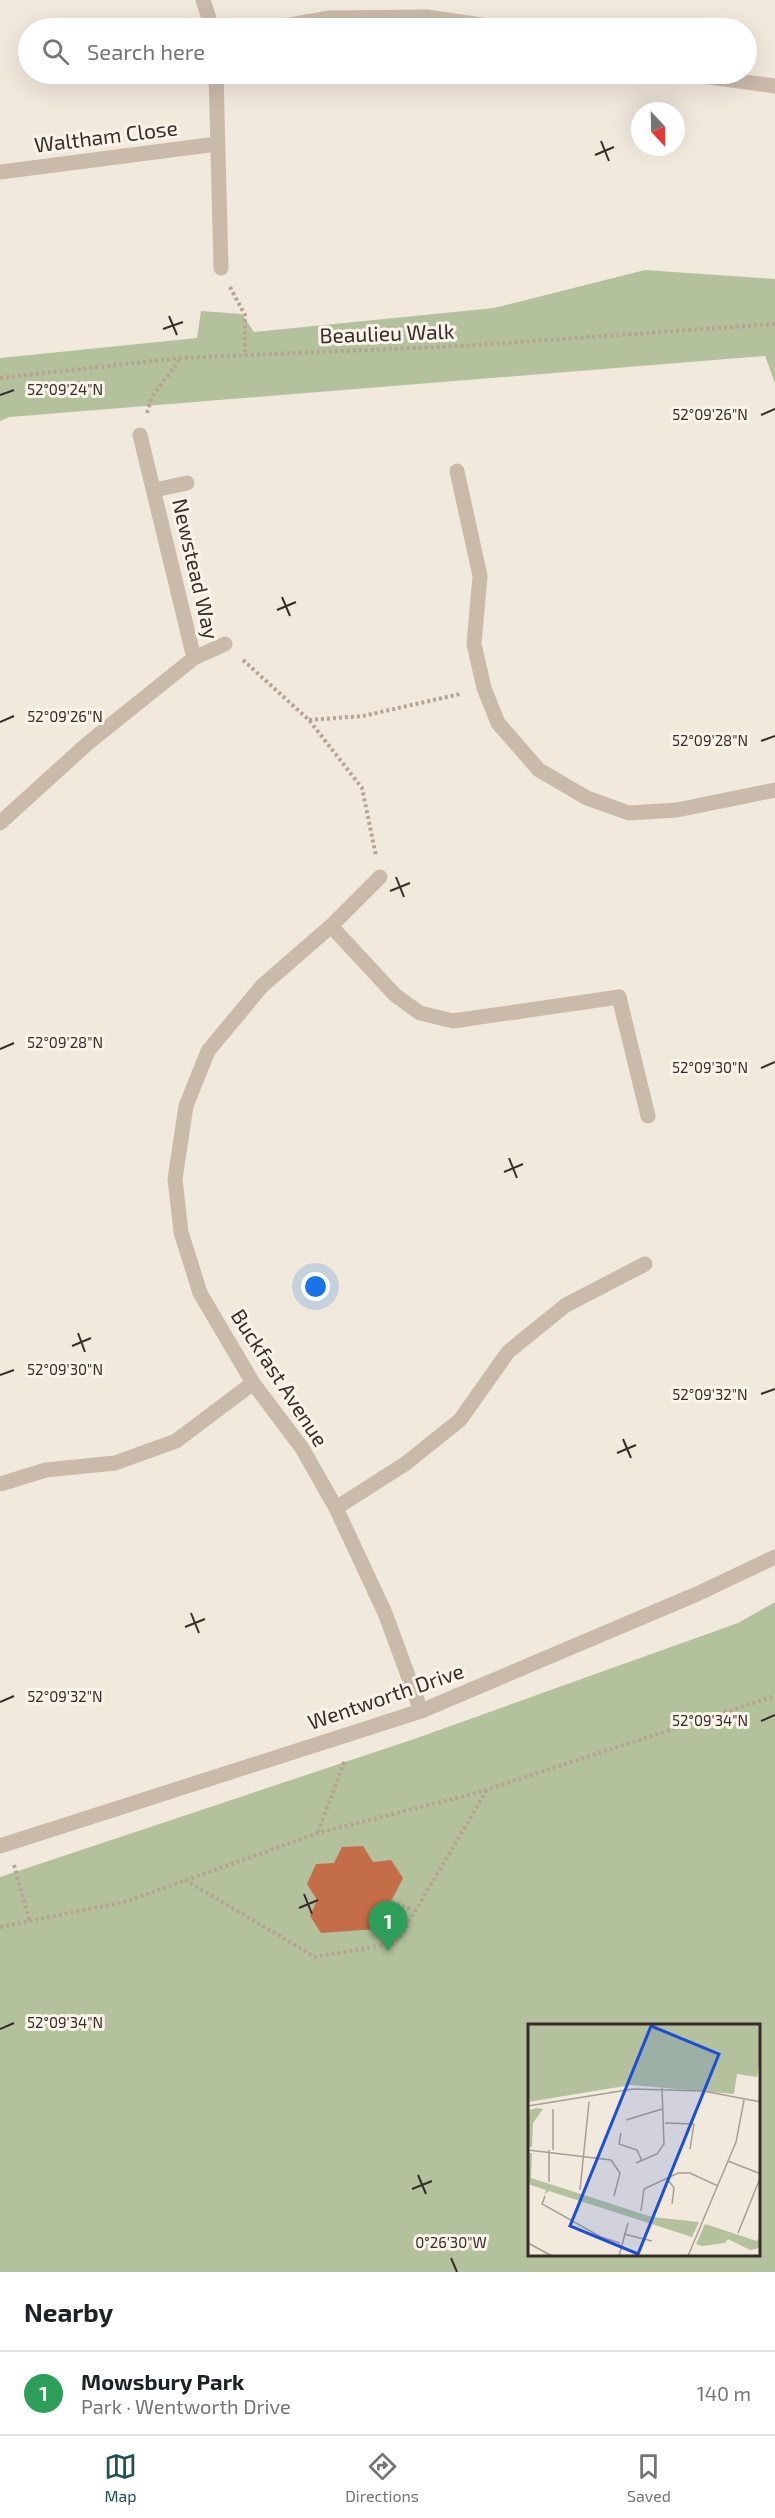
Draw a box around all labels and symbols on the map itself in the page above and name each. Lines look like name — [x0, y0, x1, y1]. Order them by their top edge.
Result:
north arrow — [631, 102, 685, 156]
street label: Waltham Close — [33, 114, 179, 157]
street label: Beaulieu Walk — [319, 318, 455, 347]
text: 52°09'24"N — [27, 380, 103, 398]
text: 52°09'26"N — [672, 405, 748, 423]
street label: Newstead Way — [168, 496, 225, 641]
text: 52°09'26"N — [27, 707, 103, 725]
text: 52°09'28"N — [672, 731, 748, 749]
text: 52°09'28"N — [27, 1033, 103, 1051]
text: 52°09'30"N — [672, 1058, 748, 1076]
your location — [301, 1272, 330, 1301]
street label: Buckfast Avenue — [227, 1304, 334, 1451]
text: 52°09'30"N — [27, 1360, 103, 1378]
text: 52°09'32"N — [672, 1385, 748, 1403]
street label: Wentworth Drive — [304, 1657, 467, 1734]
text: 52°09'32"N — [27, 1687, 103, 1705]
text: 52°09'34"N — [672, 1711, 748, 1729]
pin: 1 — [368, 1902, 408, 1951]
text: 52°09'34"N — [27, 2013, 103, 2031]
inset map — [528, 2024, 760, 2257]
text: 0°26'30"W — [415, 2233, 487, 2251]

